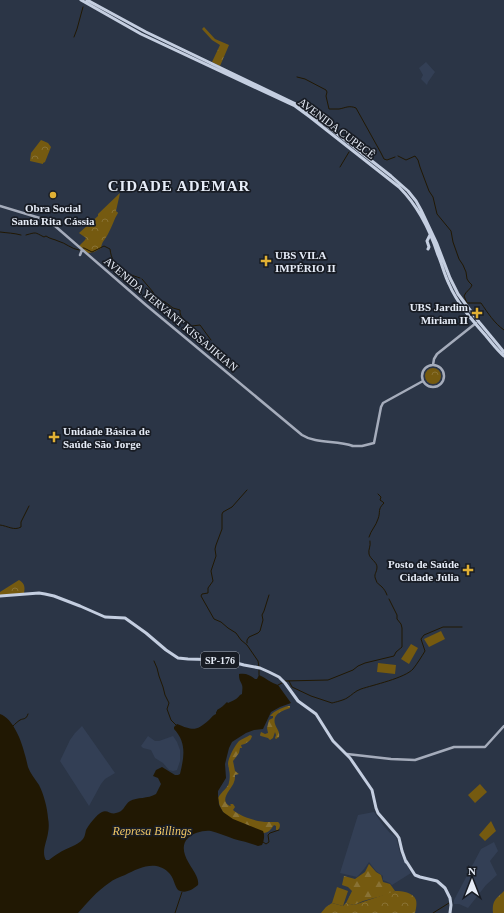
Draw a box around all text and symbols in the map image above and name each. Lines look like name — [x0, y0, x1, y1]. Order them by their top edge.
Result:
street label: AVENIDA CUPECÊ — [296, 95, 378, 161]
district label: CIDADE ADEMAR — [108, 178, 250, 194]
marker: Obra Social Santa Rita Cássia — [48, 190, 58, 200]
place label: Obra Social Santa Rita Cássia — [11, 202, 95, 227]
place label: UBS VILA IMPÉRIO II — [275, 249, 336, 274]
street label: AVENIDA YERVANT KISSAJIKIAN — [102, 255, 240, 373]
marker: UBS VILA IMPÉRIO II — [260, 255, 272, 267]
place label: UBS Jardim Miriam II — [410, 301, 468, 326]
marker: UBS Jardim Miriam II — [471, 307, 483, 319]
place label: Unidade Básica de Saúde São Jorge — [63, 425, 150, 450]
marker: Unidade Básica de Saúde São Jorge — [48, 431, 60, 443]
place label: Posto de Saúde Cidade Júlia — [388, 558, 459, 583]
marker: Posto de Saúde Cidade Júlia — [462, 564, 474, 576]
road number: SP-176 — [201, 652, 239, 668]
water label: Represa Billings — [111, 824, 192, 838]
north arrow — [452, 861, 492, 901]
text: N — [468, 865, 476, 877]

